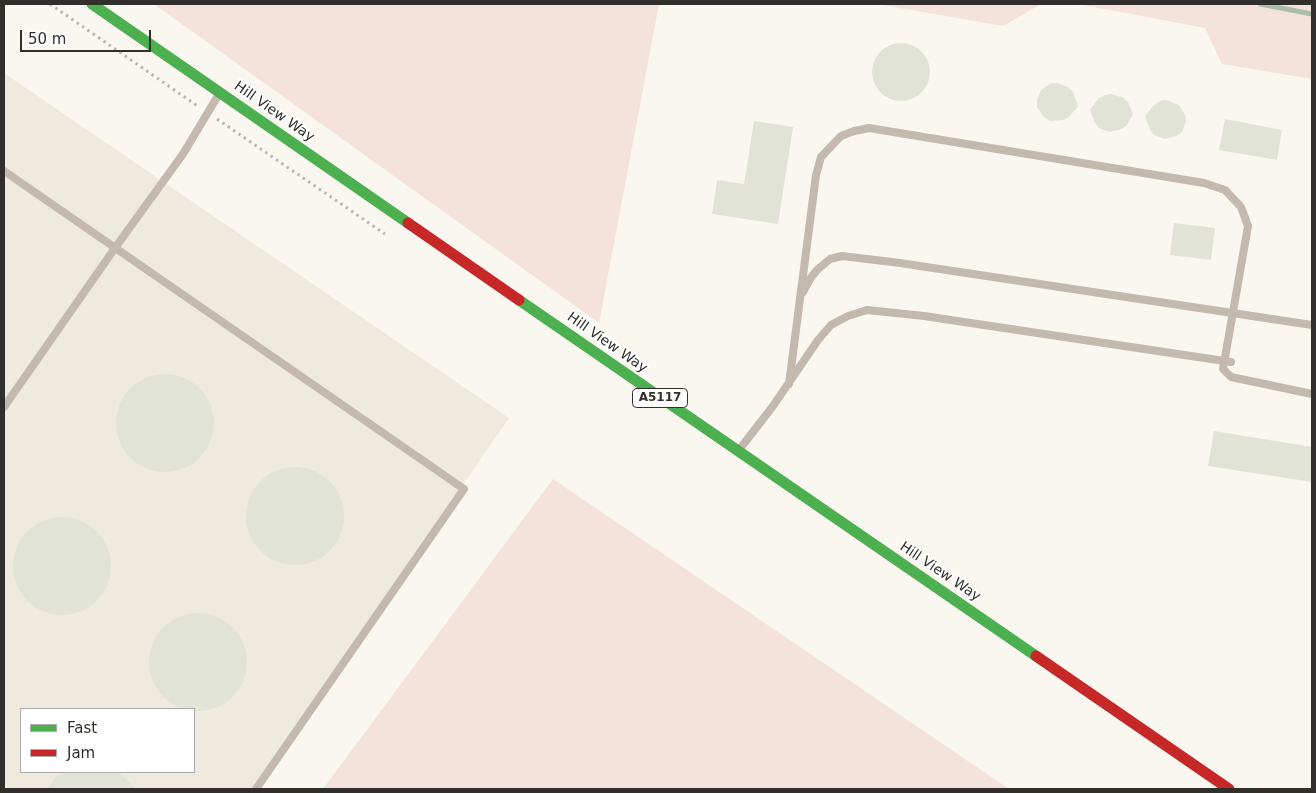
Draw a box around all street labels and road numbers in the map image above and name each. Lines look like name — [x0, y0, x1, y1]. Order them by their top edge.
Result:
street label: Hill View Way — [231, 78, 317, 146]
street label: Hill View Way — [564, 309, 650, 377]
road number: A5117 — [632, 388, 688, 408]
street label: Hill View Way — [896, 539, 984, 605]

